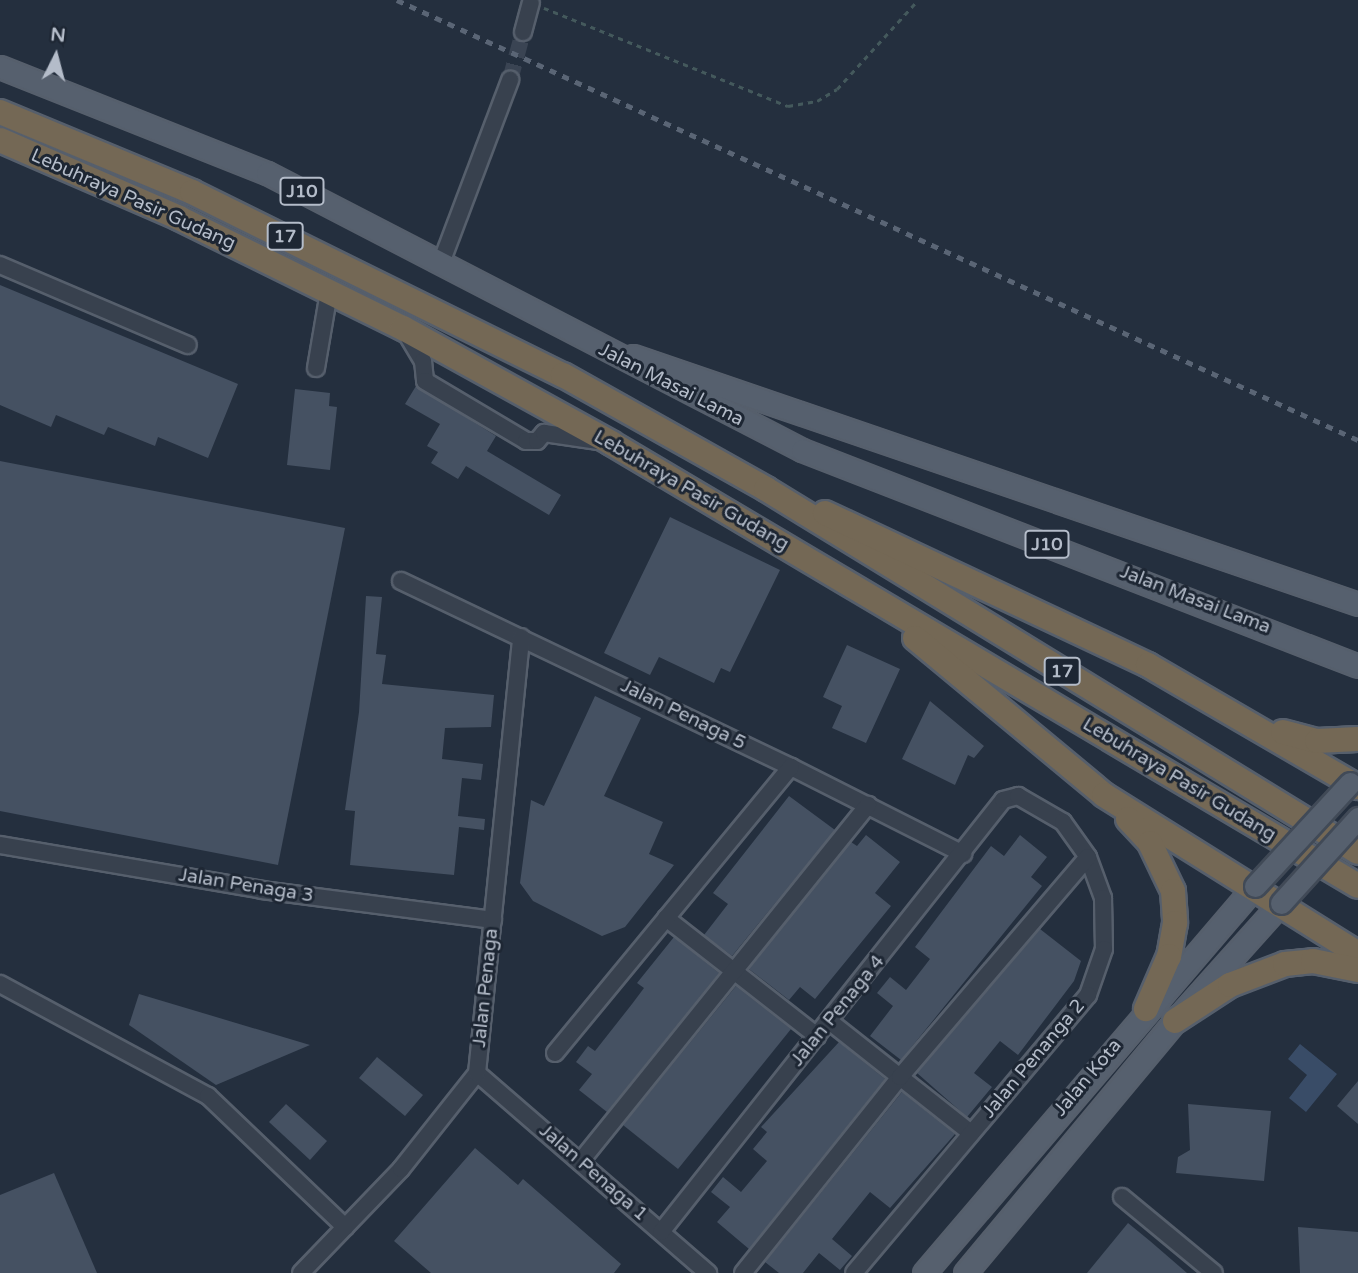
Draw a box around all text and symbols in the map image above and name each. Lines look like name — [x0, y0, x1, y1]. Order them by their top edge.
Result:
north arrow — [21, 21, 91, 91]
text: N — [49, 23, 67, 47]
street label: Lebuhraya Pasir Gudang — [27, 145, 239, 255]
road number: J10 — [279, 176, 325, 206]
road number: 17 — [266, 222, 304, 250]
street label: Jalan Masai Lama — [595, 339, 747, 431]
street label: Lebuhraya Pasir Gudang — [589, 426, 793, 556]
road number: J10 — [1024, 530, 1070, 558]
street label: Jalan Masai Lama — [1116, 561, 1274, 639]
road number: 17 — [1043, 656, 1081, 686]
street label: Jalan Penaga 5 — [617, 675, 749, 755]
street label: Lebuhraya Pasir Gudang — [1078, 713, 1280, 847]
street label: Jalan Penaga 3 — [177, 864, 315, 908]
street label: Jalan Penaga — [468, 927, 504, 1049]
street label: Jalan Penaga 4 — [786, 951, 890, 1071]
street label: Jalan Penanga 2 — [978, 995, 1090, 1123]
street label: Jalan Kota — [1049, 1035, 1127, 1121]
street label: Jalan Penaga 1 — [534, 1120, 652, 1226]

